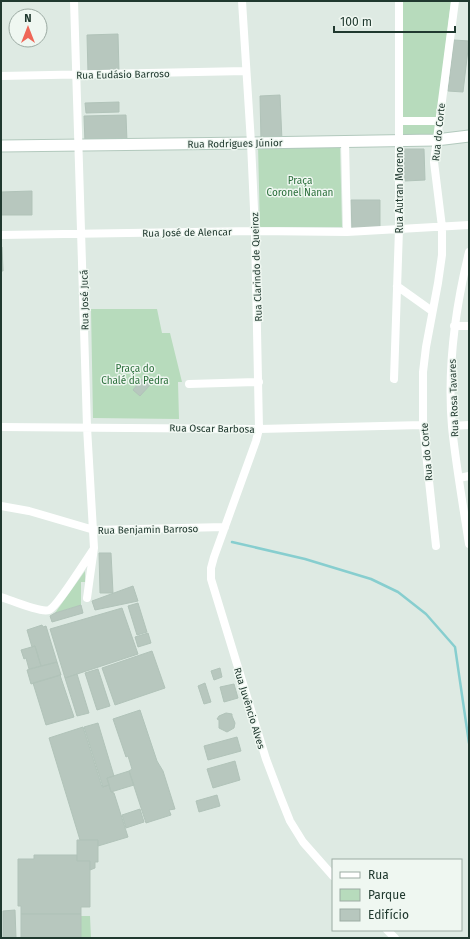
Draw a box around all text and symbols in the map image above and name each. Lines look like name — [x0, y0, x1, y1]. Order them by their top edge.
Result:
north arrow — [8, 8, 48, 48]
scale bar — [334, 8, 455, 34]
text: N — [24, 12, 32, 25]
text: 100 m — [340, 15, 372, 29]
street label: Rua Eudásio Barroso — [76, 68, 170, 82]
street label: Rua do Corte — [430, 102, 448, 162]
street label: Rua Rodrigues Júnior — [187, 136, 283, 151]
street label: Rua Autran Moreno — [394, 146, 406, 233]
park label: Praça Coronel Nanan — [267, 175, 333, 199]
street label: Rua Clarindo de Queiroz — [249, 211, 265, 322]
street label: Rua José de Alencar — [142, 226, 232, 240]
street label: Rua José Jucá — [78, 270, 92, 330]
street label: Rua Rosa Tavares — [447, 358, 461, 437]
park label: Praça do Chalé da Pedra — [101, 363, 169, 387]
street label: Rua Oscar Barbosa — [169, 422, 255, 436]
street label: Rua do Corte — [418, 422, 436, 482]
street label: Rua Benjamin Barroso — [98, 523, 199, 537]
street label: Rua Juvêncio Alves — [231, 666, 267, 751]
legend — [332, 859, 462, 931]
text: Rua — [368, 868, 389, 882]
text: Parque — [368, 888, 406, 902]
text: Edifício — [368, 908, 409, 922]

